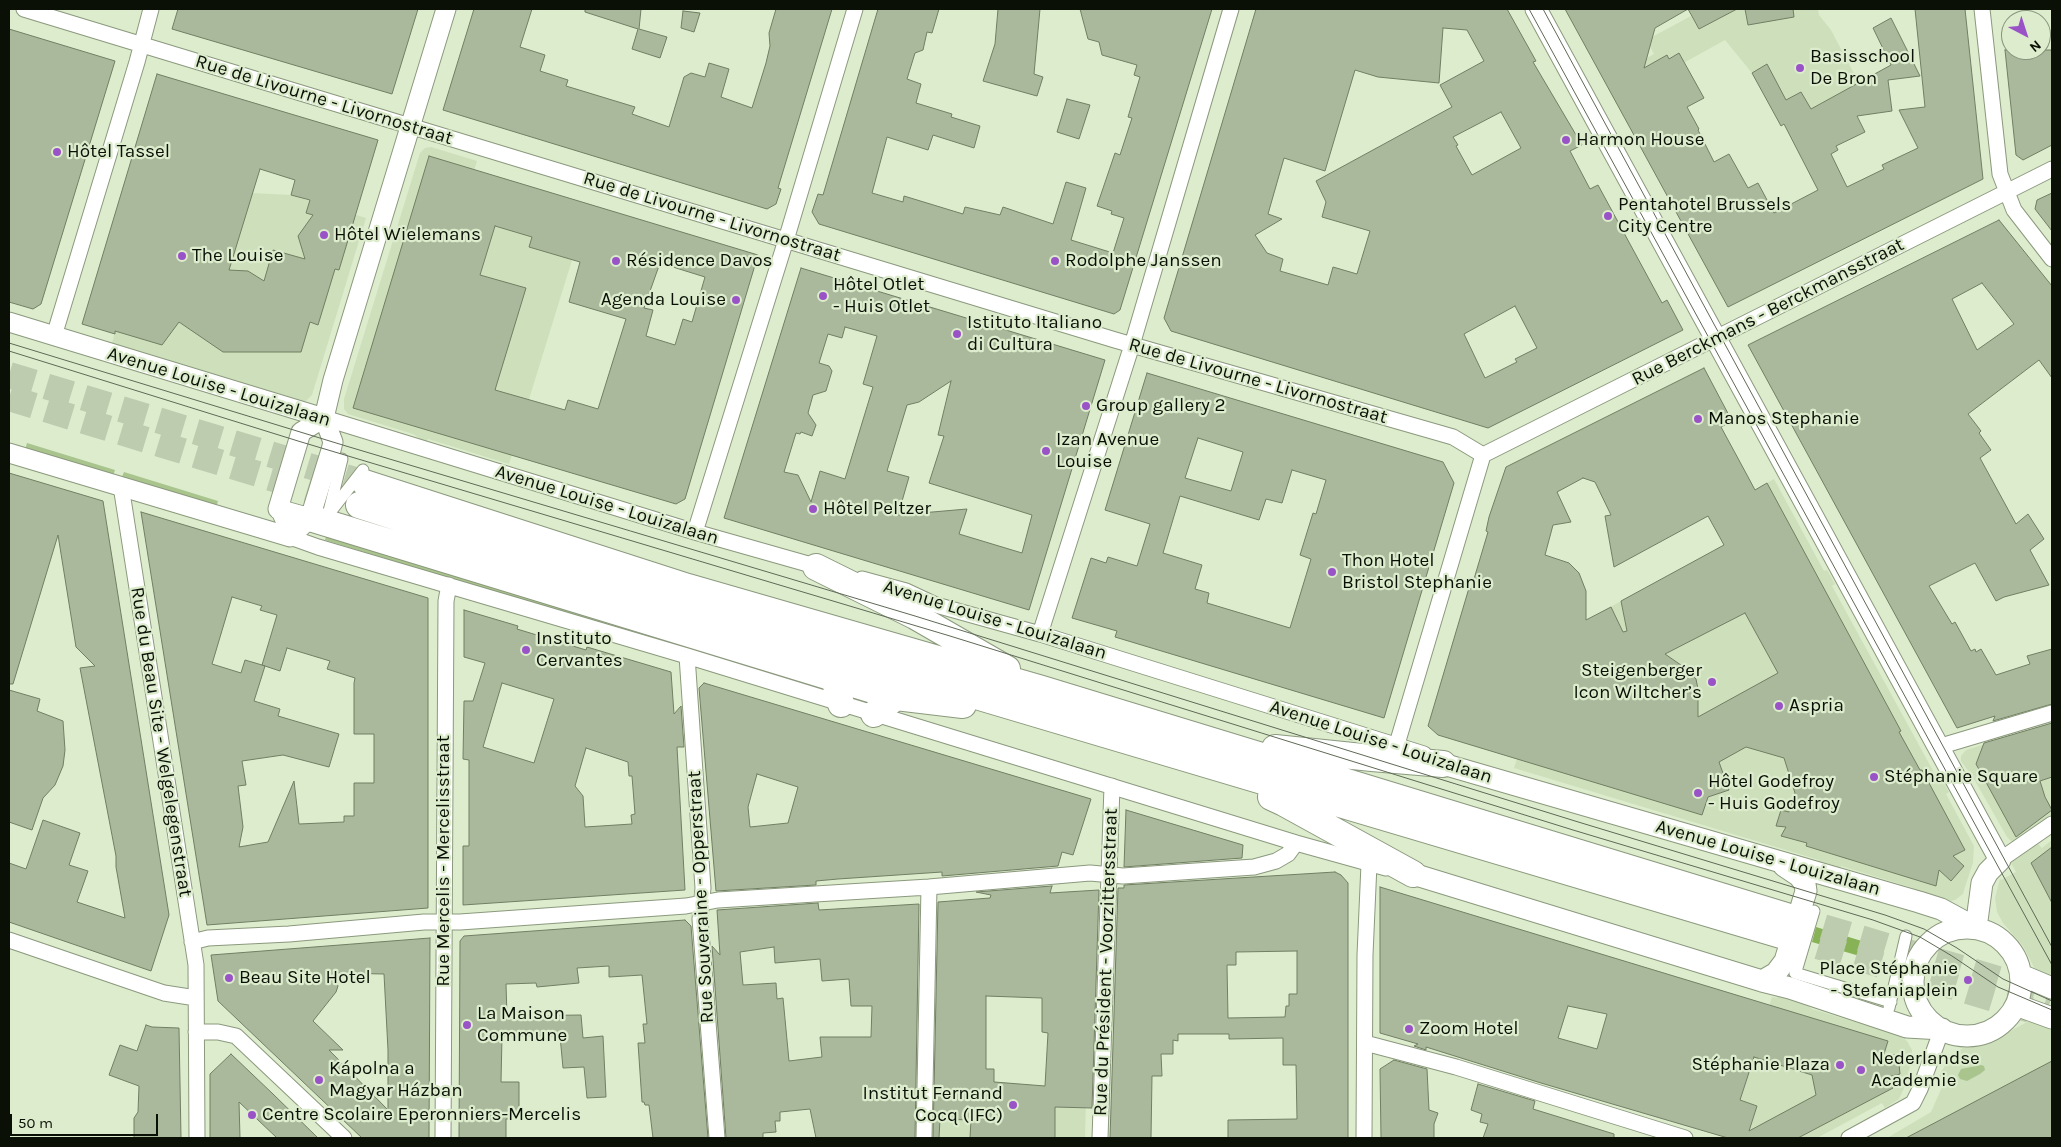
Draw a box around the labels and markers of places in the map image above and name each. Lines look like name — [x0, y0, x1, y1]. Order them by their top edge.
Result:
place label: Basisschool De Bron — [1810, 46, 1915, 90]
marker: Basisschool De Bron — [1794, 62, 1806, 74]
place label: Harmon House — [1576, 129, 1704, 151]
marker: Harmon House — [1560, 134, 1572, 146]
place label: Hôtel Tassel — [67, 141, 170, 163]
marker: Hôtel Tassel — [51, 146, 63, 158]
place label: Pentahotel Brussels City Centre — [1618, 194, 1791, 238]
marker: Pentahotel Brussels City Centre — [1602, 210, 1614, 222]
place label: Hôtel Wielemans — [334, 224, 481, 246]
marker: Hôtel Wielemans — [318, 229, 330, 241]
place label: The Louise — [192, 245, 283, 267]
marker: The Louise — [176, 250, 188, 262]
place label: Résidence Davos — [626, 250, 773, 272]
place label: Rodolphe Janssen — [1065, 250, 1222, 272]
marker: Résidence Davos — [610, 255, 622, 267]
marker: Rodolphe Janssen — [1049, 255, 1061, 267]
place label: Hôtel Otlet - Huis Otlet — [833, 274, 930, 318]
place label: Agenda Louise — [601, 289, 726, 311]
marker: Hôtel Otlet - Huis Otlet — [817, 290, 829, 302]
marker: Agenda Louise — [730, 294, 742, 306]
place label: Istituto Italiano di Cultura — [967, 312, 1102, 356]
marker: Istituto Italiano di Cultura — [951, 328, 963, 340]
place label: Group gallery 2 — [1096, 395, 1225, 417]
marker: Group gallery 2 — [1080, 400, 1092, 412]
place label: Manos Stephanie — [1708, 408, 1859, 430]
marker: Manos Stephanie — [1692, 413, 1704, 425]
place label: Izan Avenue Louise — [1056, 429, 1159, 473]
marker: Izan Avenue Louise — [1040, 445, 1052, 457]
place label: Hôtel Peltzer — [823, 498, 931, 520]
marker: Hôtel Peltzer — [807, 503, 819, 515]
place label: Thon Hotel Bristol Stephanie — [1342, 550, 1492, 594]
marker: Thon Hotel Bristol Stephanie — [1326, 566, 1338, 578]
place label: Instituto Cervantes — [536, 628, 623, 672]
marker: Instituto Cervantes — [520, 644, 532, 656]
place label: Steigenberger Icon Wiltcher’s — [1573, 660, 1702, 704]
marker: Steigenberger Icon Wiltcher’s — [1706, 676, 1718, 688]
place label: Aspria — [1789, 695, 1844, 717]
marker: Aspria — [1773, 700, 1785, 712]
place label: Stéphanie Square — [1884, 766, 2038, 788]
place label: Hôtel Godefroy - Huis Godefroy — [1708, 771, 1840, 815]
marker: Stéphanie Square — [1868, 771, 1880, 783]
marker: Hôtel Godefroy - Huis Godefroy — [1692, 787, 1704, 799]
place label: Place Stéphanie - Stefaniaplein — [1819, 958, 1958, 1002]
place label: Beau Site Hotel — [239, 967, 371, 989]
marker: Beau Site Hotel — [223, 972, 235, 984]
marker: Place Stéphanie - Stefaniaplein — [1962, 974, 1974, 986]
place label: La Maison Commune — [477, 1003, 567, 1047]
place label: Zoom Hotel — [1419, 1018, 1519, 1040]
marker: La Maison Commune — [461, 1019, 473, 1031]
marker: Zoom Hotel — [1403, 1023, 1415, 1035]
place label: Nederlandse Academie — [1871, 1048, 1980, 1092]
place label: Stéphanie Plaza — [1691, 1054, 1830, 1076]
place label: Kápolna a Magyar Házban — [329, 1058, 463, 1102]
marker: Stéphanie Plaza — [1834, 1059, 1846, 1071]
marker: Nederlandse Academie — [1855, 1064, 1867, 1076]
marker: Kápolna a Magyar Házban — [313, 1074, 325, 1086]
place label: Institut Fernand Cocq (IFC) — [862, 1083, 1003, 1127]
marker: Institut Fernand Cocq (IFC) — [1007, 1099, 1019, 1111]
place label: Centre Scolaire Eperonniers-Mercelis — [262, 1104, 581, 1126]
marker: Centre Scolaire Eperonniers-Mercelis — [246, 1109, 258, 1121]

